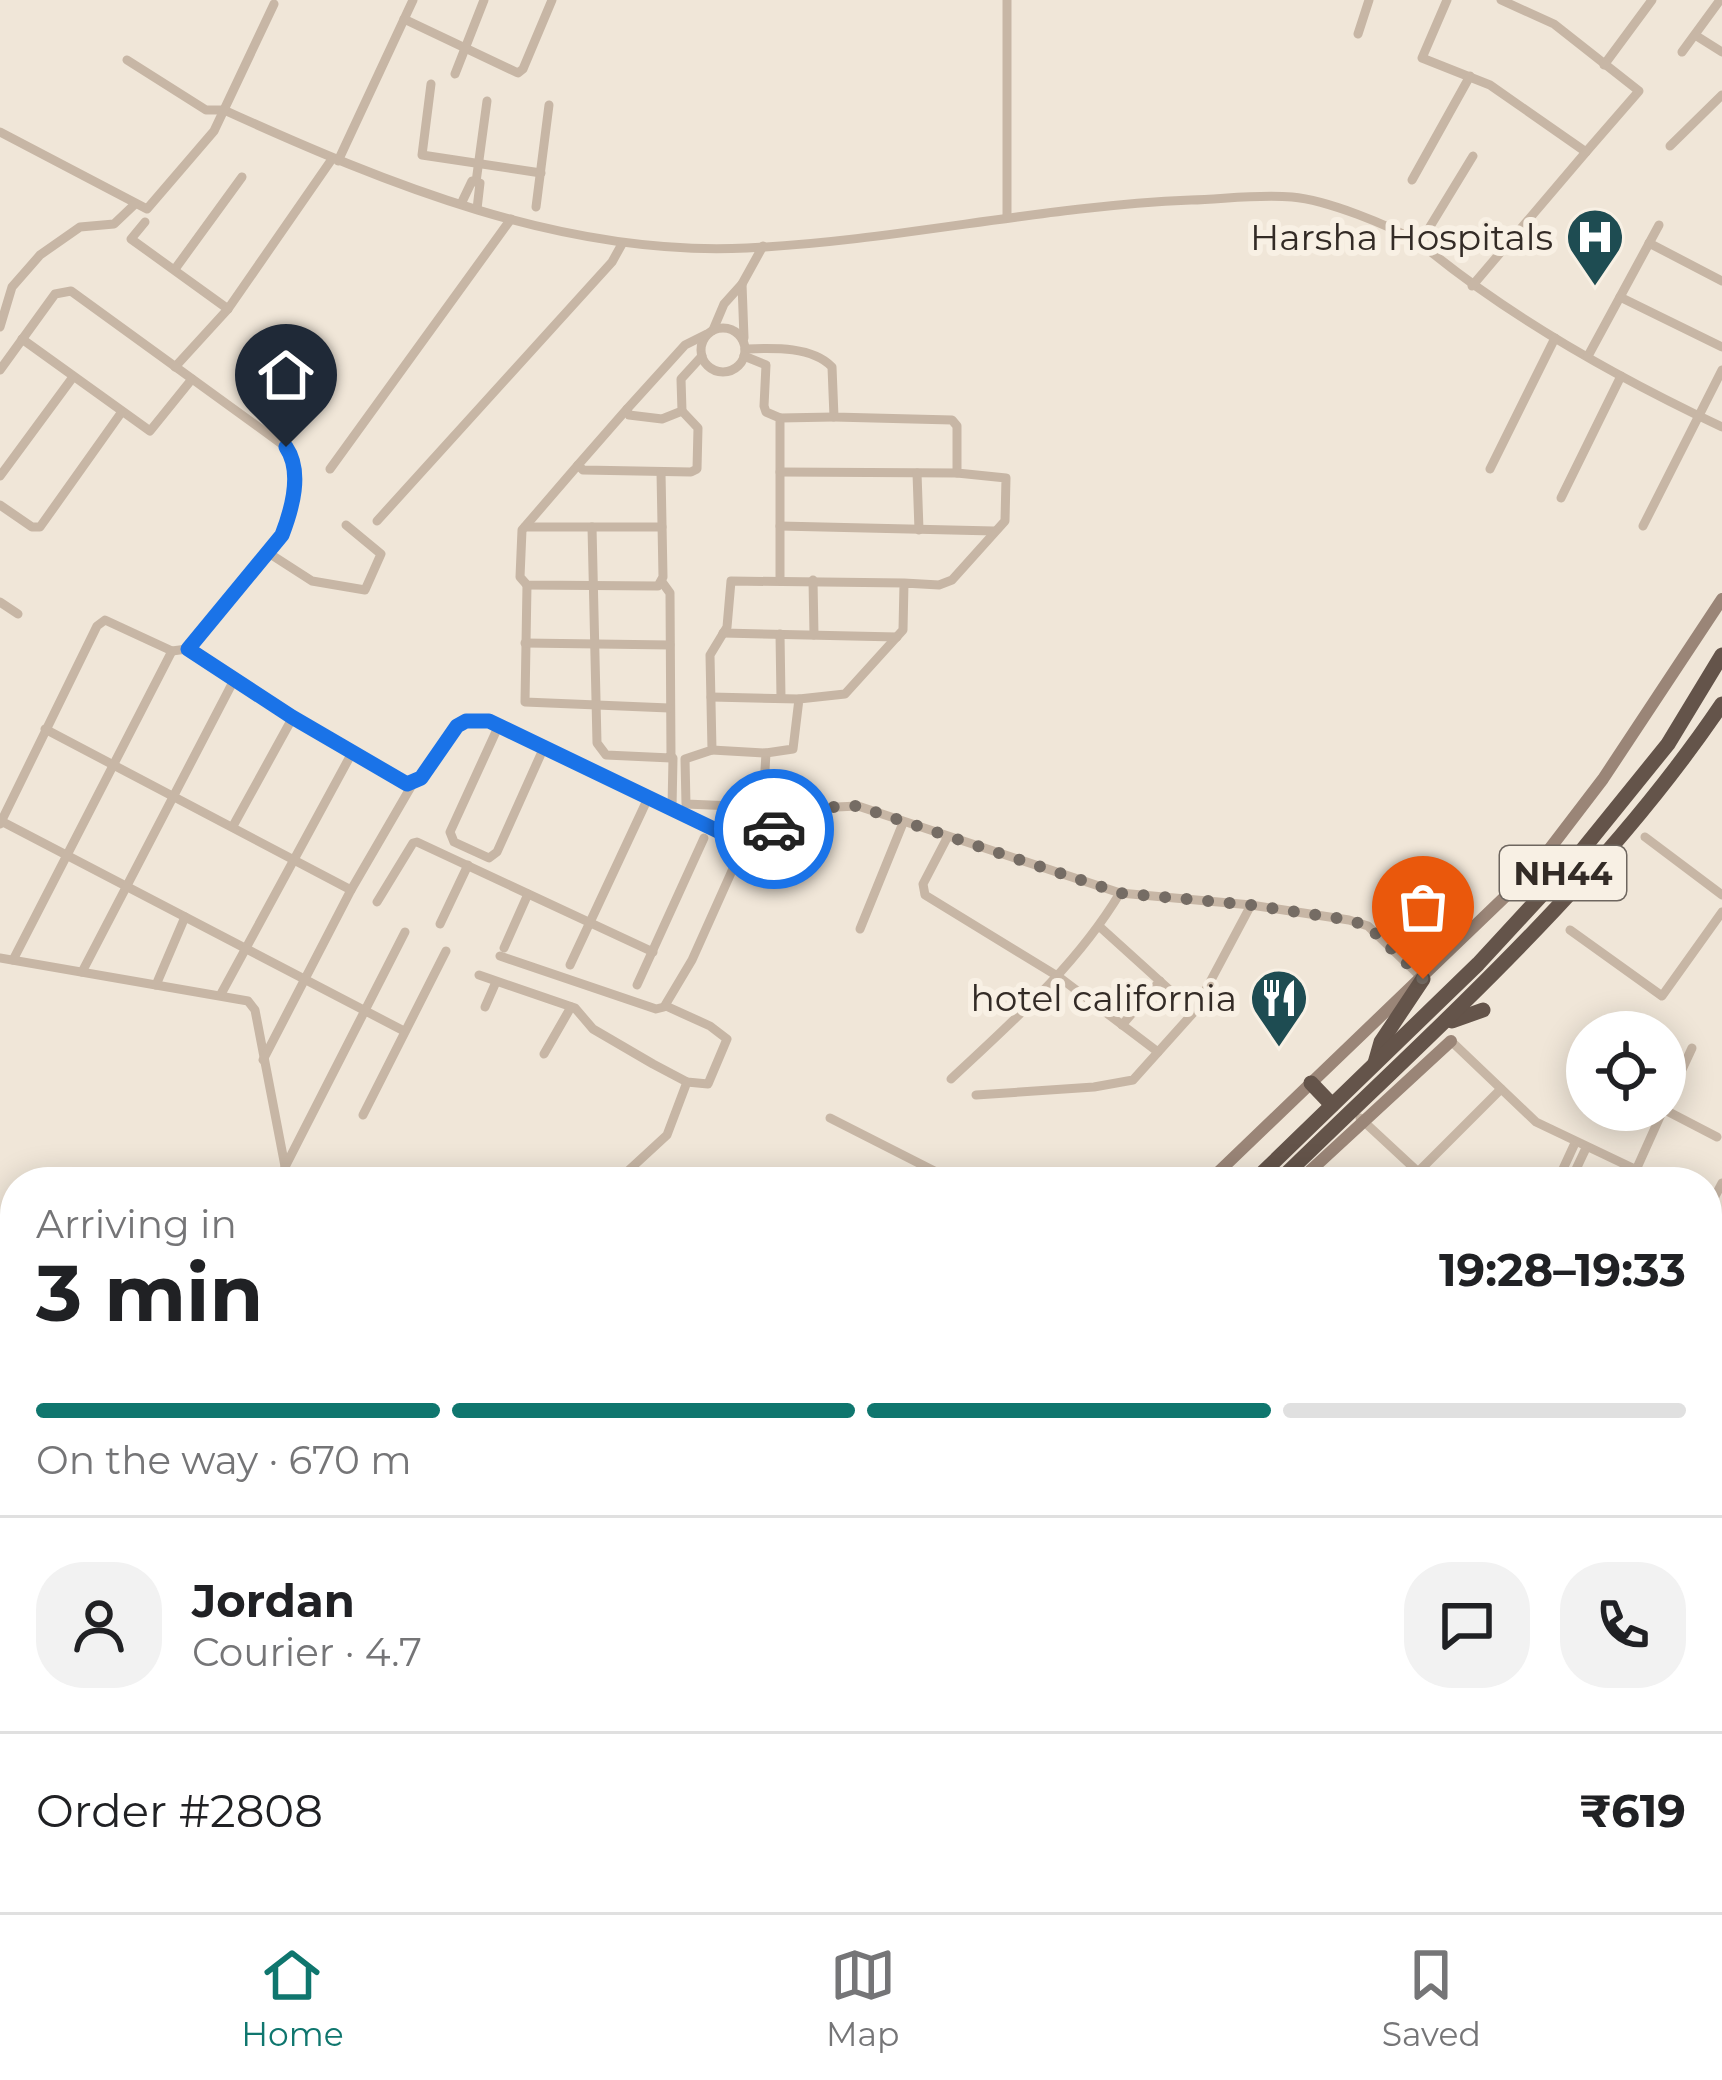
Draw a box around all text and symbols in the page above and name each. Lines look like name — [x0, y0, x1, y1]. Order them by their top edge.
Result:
hospital icon: Harsha Hospitals — [1564, 206, 1626, 288]
place label: Harsha Hospitals — [1250, 215, 1553, 259]
pin — [235, 324, 337, 447]
icon: home — [253, 342, 319, 408]
courier — [714, 769, 834, 889]
icon: car — [741, 796, 807, 862]
road number: NH44 — [1500, 846, 1626, 900]
pin — [1372, 856, 1474, 979]
icon: bag — [1390, 874, 1456, 940]
restaurant icon: hotel california — [1248, 967, 1310, 1049]
place label: hotel california — [971, 976, 1237, 1020]
map controls — [1566, 1011, 1686, 1131]
button: locate — [1566, 1011, 1686, 1131]
text: Arriving in — [36, 1200, 237, 1248]
text: 19:28–19:33 — [1439, 1242, 1686, 1297]
text: 3 min — [36, 1245, 263, 1341]
text: On the way · 670 m — [36, 1436, 412, 1484]
button: person — [36, 1562, 162, 1688]
button: chat — [1404, 1562, 1530, 1688]
button: phone — [1560, 1562, 1686, 1688]
text: Jordan — [192, 1573, 355, 1628]
text: Courier · 4.7 — [192, 1628, 422, 1676]
text: Order #2808 — [36, 1783, 323, 1838]
text: ₹619 — [1579, 1783, 1686, 1838]
tab: Home — [241, 1942, 344, 2054]
tab: Map — [826, 1942, 899, 2054]
tab: Saved — [1382, 1942, 1481, 2054]

